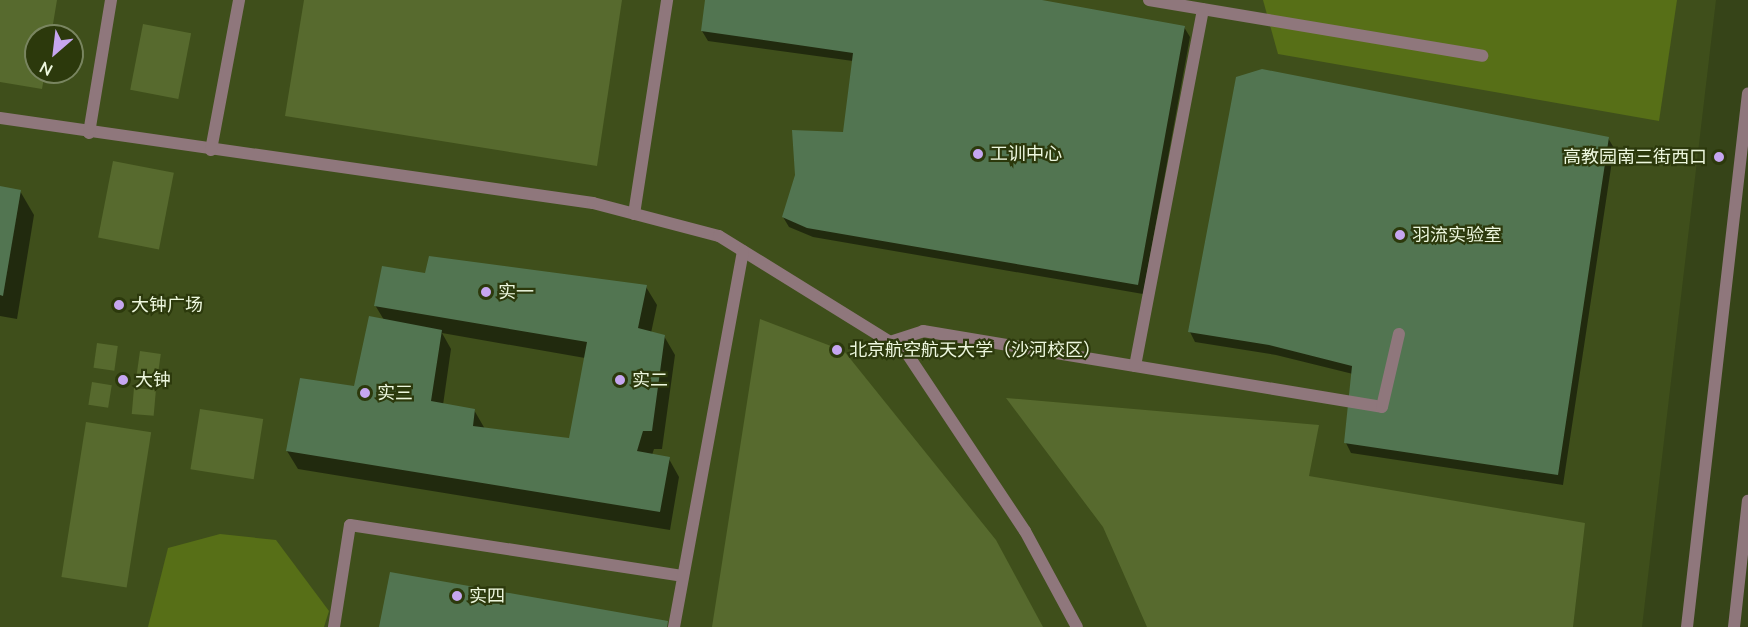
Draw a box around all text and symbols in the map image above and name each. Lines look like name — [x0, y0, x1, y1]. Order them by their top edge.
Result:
north arrow — [24, 24, 84, 84]
text: N — [36, 56, 57, 81]
place label: 工训中心 — [990, 143, 1062, 165]
place label: 高教园南三街西口 — [1563, 146, 1707, 168]
marker: 工训中心 — [971, 147, 985, 161]
marker: 高教园南三街西口 — [1712, 150, 1726, 164]
place label: 羽流实验室 — [1412, 224, 1502, 246]
marker: 羽流实验室 — [1393, 228, 1407, 242]
place label: 实一 — [498, 281, 534, 303]
marker: 实一 — [479, 285, 493, 299]
place label: 大钟广场 — [131, 294, 203, 316]
marker: 大钟广场 — [112, 298, 126, 312]
place label: 北京航空航天大学（沙河校区） — [849, 339, 1101, 361]
marker: 北京航空航天大学（沙河校区） — [830, 343, 844, 357]
place label: 大钟 — [135, 369, 171, 391]
place label: 实二 — [632, 369, 668, 391]
marker: 大钟 — [116, 373, 130, 387]
marker: 实二 — [613, 373, 627, 387]
place label: 实三 — [377, 382, 413, 404]
marker: 实三 — [358, 386, 372, 400]
place label: 实四 — [469, 585, 505, 607]
marker: 实四 — [450, 589, 464, 603]

